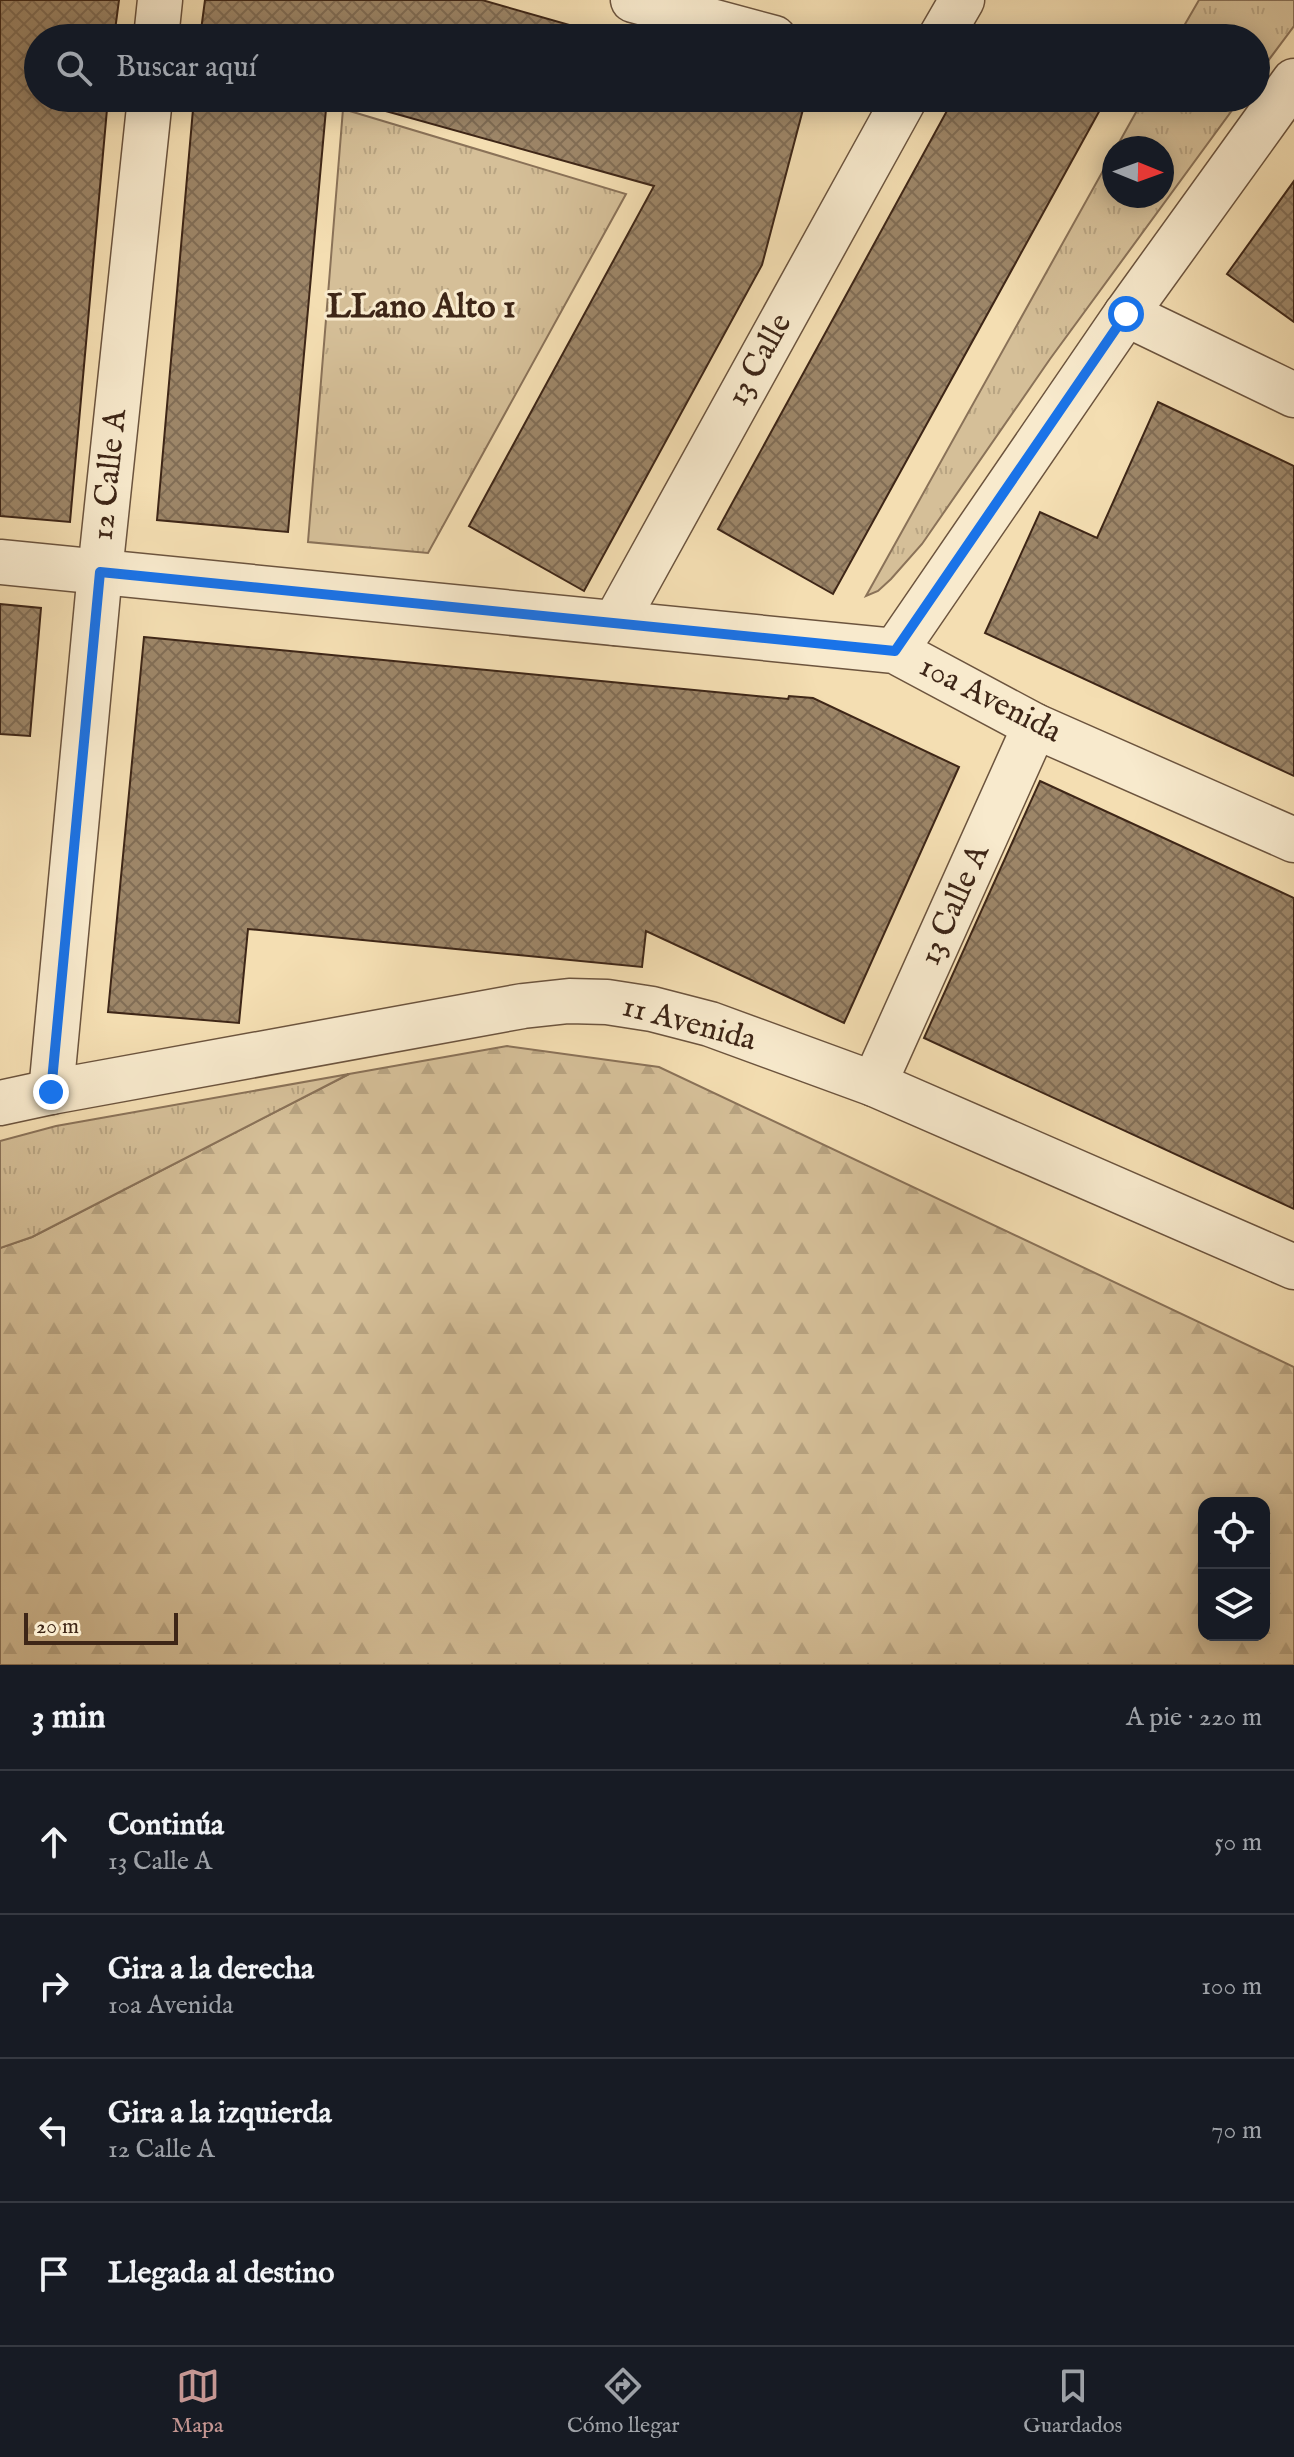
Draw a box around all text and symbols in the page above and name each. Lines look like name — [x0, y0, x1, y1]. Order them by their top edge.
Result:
search box — [24, 24, 1270, 112]
icon: search — [52, 46, 96, 90]
text: Buscar aquí — [116, 49, 257, 87]
north arrow — [1102, 136, 1174, 208]
district label: LLano Alto 1 — [326, 286, 516, 329]
route start — [1108, 296, 1144, 332]
street label: 13 Calle — [718, 306, 802, 414]
street label: 12 Calle A — [83, 406, 137, 542]
street label: 10a Avenida — [912, 647, 1068, 753]
street label: 13 Calle A — [910, 837, 1000, 972]
street label: 11 Avenida — [618, 986, 761, 1062]
route end — [33, 1074, 69, 1110]
map controls — [1198, 1497, 1270, 1641]
button: locate — [1198, 1497, 1270, 1569]
button: layers — [1198, 1569, 1270, 1641]
scale bar — [24, 1609, 178, 1645]
text: 20 m — [36, 1613, 79, 1641]
text: 3 min — [32, 1696, 106, 1739]
text: A pie · 220 m — [1126, 1701, 1262, 1734]
text: Continúa — [108, 1807, 224, 1845]
icon: ahead — [32, 1820, 76, 1864]
text: 50 m — [1214, 1826, 1262, 1859]
text: 13 Calle A — [108, 1845, 212, 1878]
text: Gira a la derecha — [108, 1951, 314, 1989]
icon: right — [32, 1964, 76, 2008]
text: 100 m — [1201, 1970, 1262, 2003]
text: 10a Avenida — [108, 1989, 233, 2022]
text: Gira a la izquierda — [108, 2095, 332, 2133]
icon: left — [32, 2108, 76, 2152]
text: 70 m — [1211, 2114, 1262, 2147]
text: 12 Calle A — [108, 2133, 215, 2166]
icon: arrive — [32, 2252, 76, 2296]
text: Llegada al destino — [108, 2255, 334, 2293]
tab: Mapa — [172, 2364, 223, 2440]
tab: Cómo llegar — [567, 2364, 680, 2440]
tab: Guardados — [1023, 2364, 1122, 2440]

